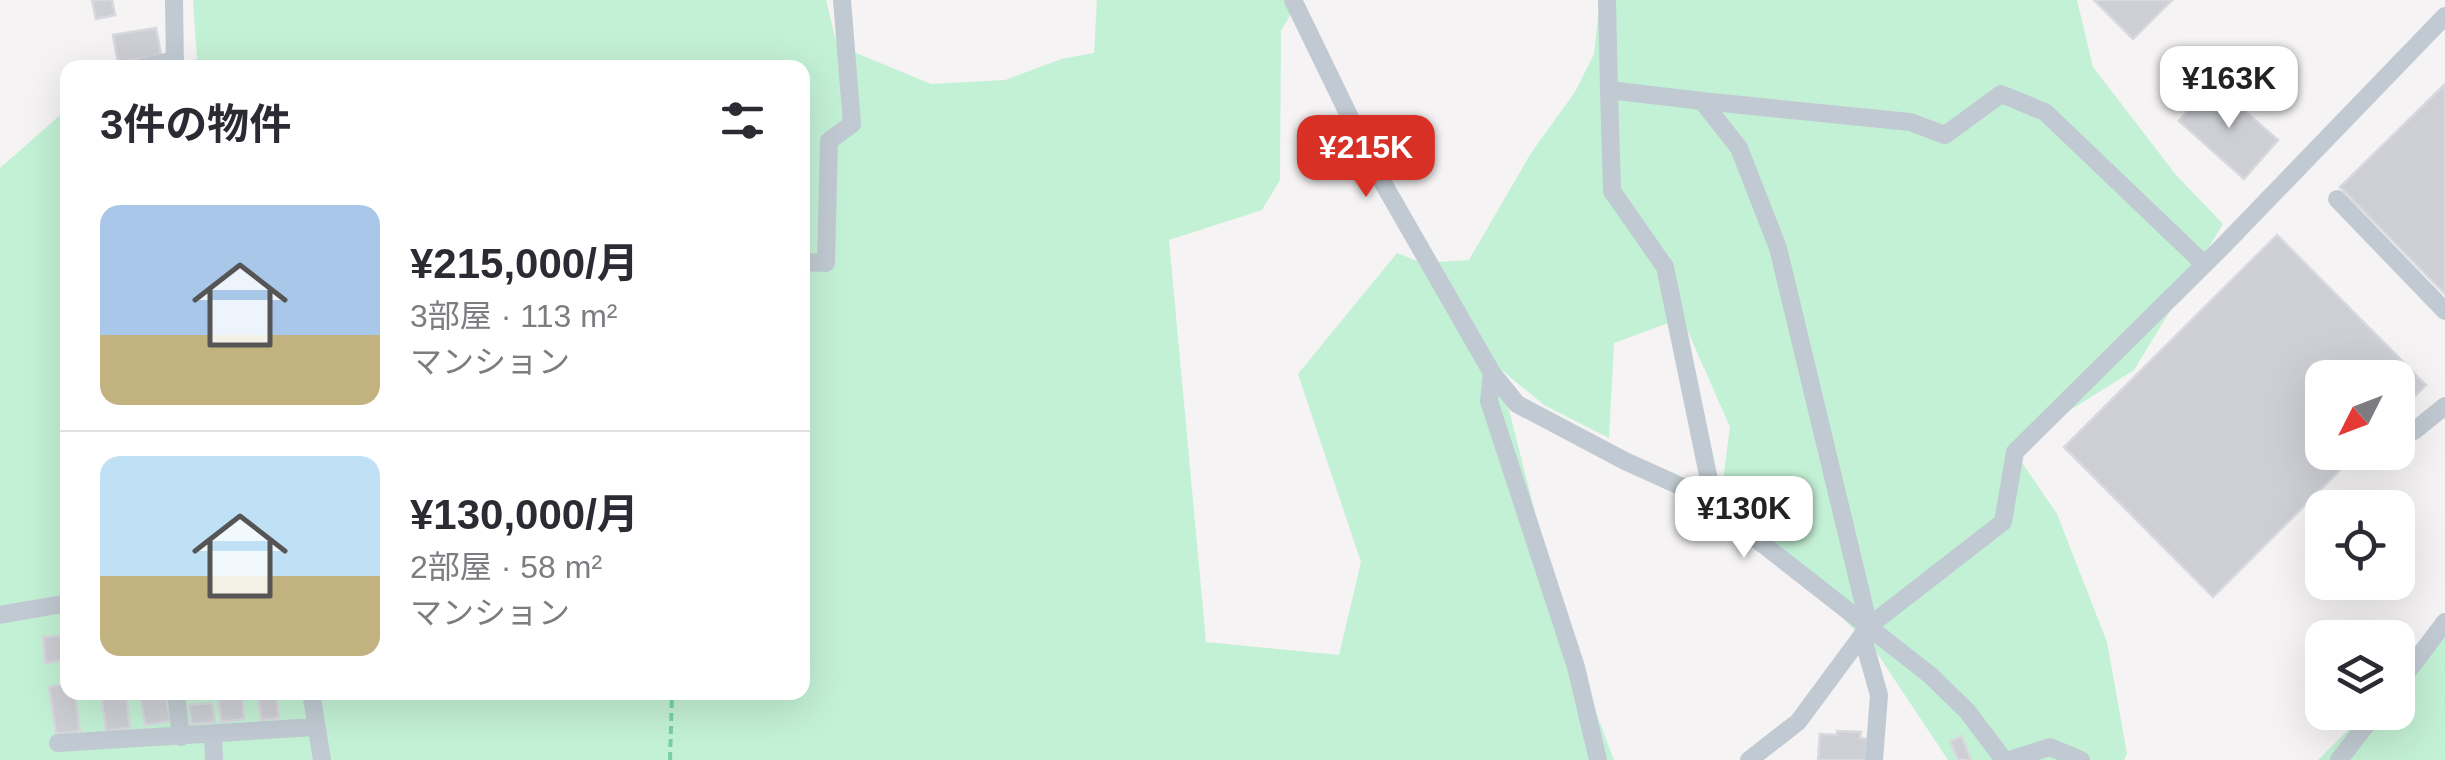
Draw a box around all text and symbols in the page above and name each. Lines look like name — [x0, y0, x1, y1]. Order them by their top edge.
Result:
pin: ¥163K — [2159, 46, 2299, 131]
text: ¥163K — [2182, 60, 2276, 96]
icon: filters — [715, 93, 770, 148]
text: 3件の物件 — [100, 101, 291, 148]
pin: ¥215K — [1296, 115, 1436, 200]
text: ¥215K — [1319, 129, 1413, 165]
text: ¥215,000/月 — [410, 240, 639, 287]
icon: home — [180, 245, 300, 365]
text: 3部屋 · 113 m² — [410, 298, 617, 334]
text: マンション — [410, 344, 570, 380]
north arrow — [2305, 360, 2415, 470]
map controls — [2305, 360, 2415, 730]
pin: ¥130K — [1674, 476, 1814, 561]
text: ¥130K — [1697, 490, 1791, 526]
button: locate — [2305, 490, 2415, 600]
text: ¥130,000/月 — [410, 491, 639, 538]
icon: home — [180, 496, 300, 616]
text: 2部屋 · 58 m² — [410, 549, 602, 585]
text: マンション — [410, 595, 570, 631]
button: layers — [2305, 620, 2415, 730]

